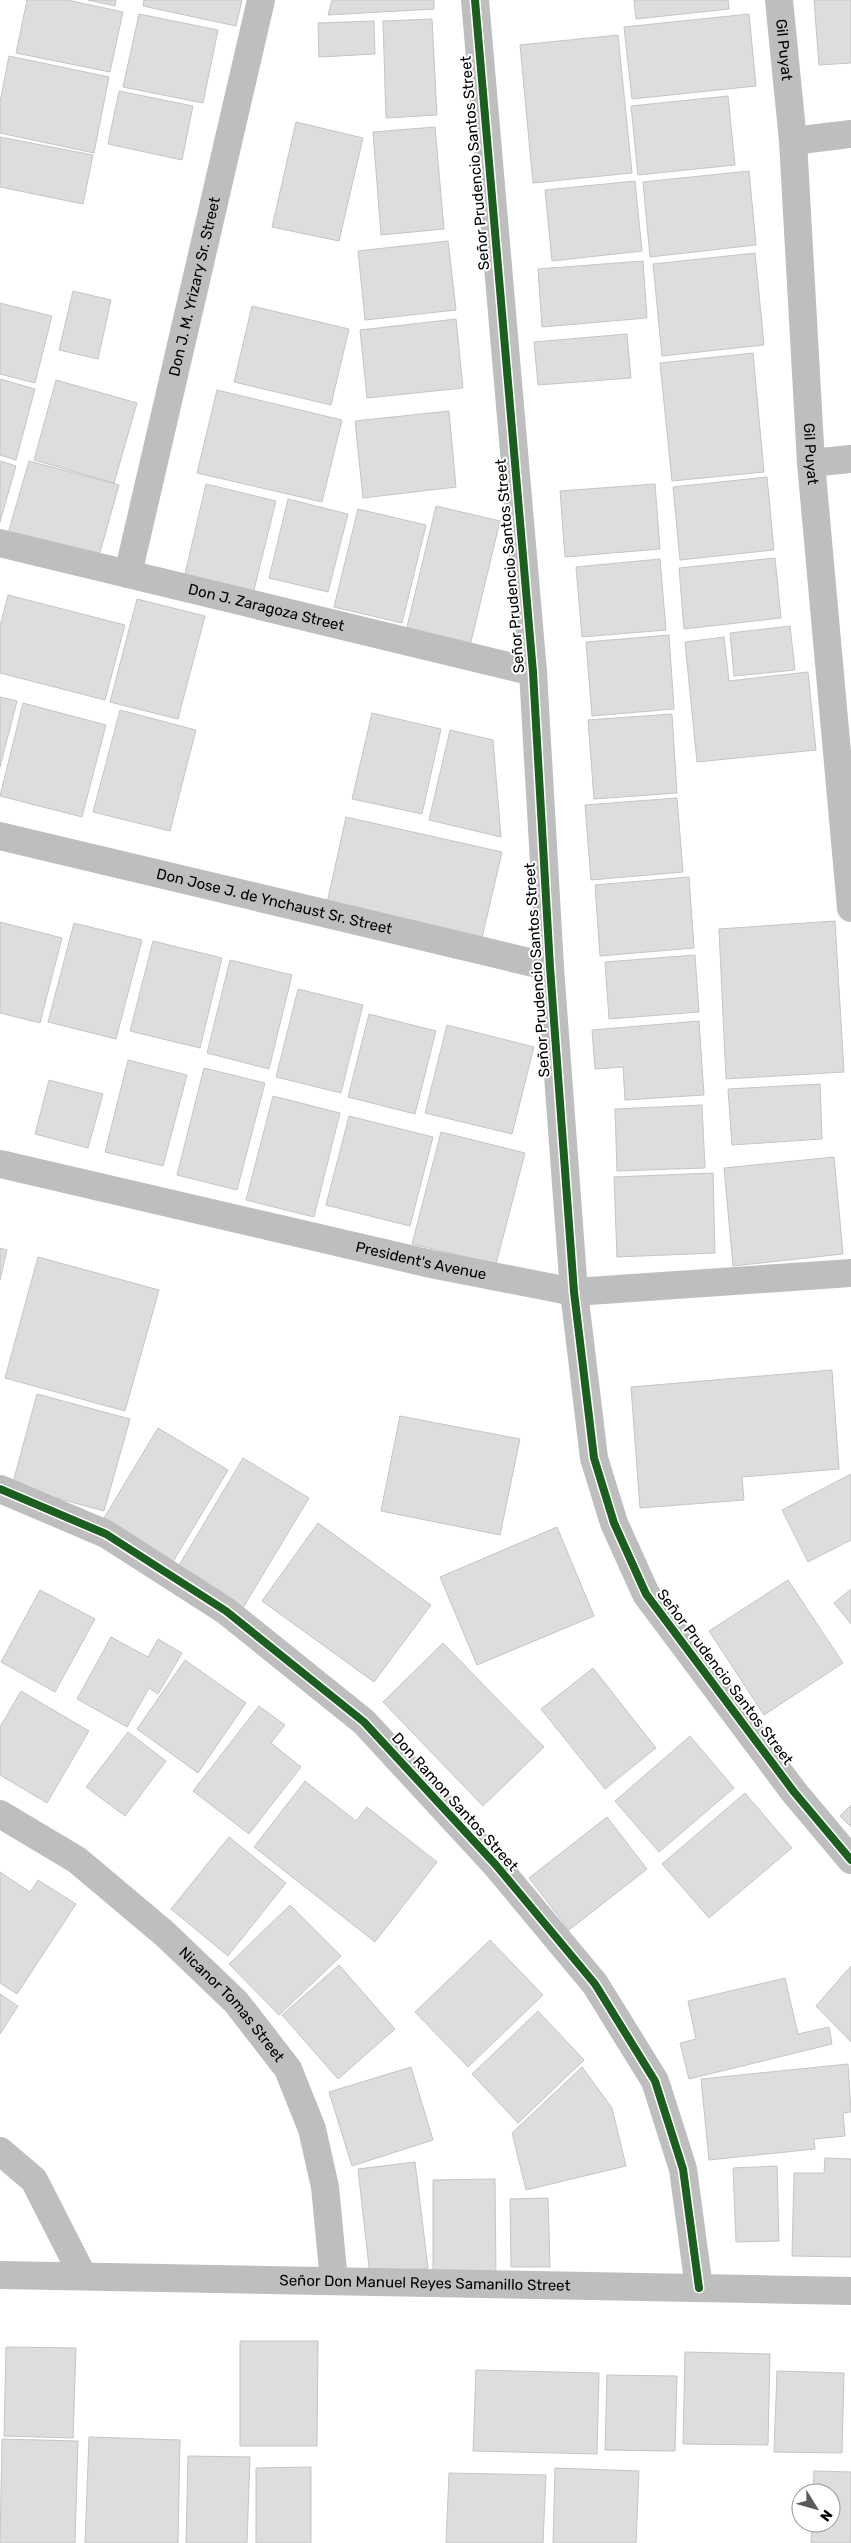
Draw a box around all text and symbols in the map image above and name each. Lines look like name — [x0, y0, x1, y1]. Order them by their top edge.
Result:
street label: Gil Puyat — [772, 18, 796, 82]
street label: Señor Prudencio Santos Street — [457, 55, 493, 271]
street label: Don J. M. Yrizary Sr. Street — [165, 195, 224, 378]
street label: Gil Puyat — [800, 422, 822, 486]
street label: Señor Prudencio Santos Street — [492, 458, 528, 674]
street label: Don J. Zaragoza Street — [186, 580, 346, 635]
street label: Señor Prudencio Santos Street — [521, 862, 553, 1078]
street label: Don Jose J. de Ynchaust Sr. Street — [155, 865, 394, 938]
street label: President's Avenue — [354, 1238, 488, 1284]
street label: Señor Prudencio Santos Street — [653, 1586, 797, 1768]
street label: Don Ramon Santos Street — [388, 1729, 522, 1875]
street label: Nicanor Tomas Street — [175, 1943, 288, 2066]
street label: Señor Don Manuel Reyes Samanillo Street — [279, 2271, 571, 2295]
north arrow — [791, 2483, 841, 2533]
text: N — [816, 2506, 836, 2525]

